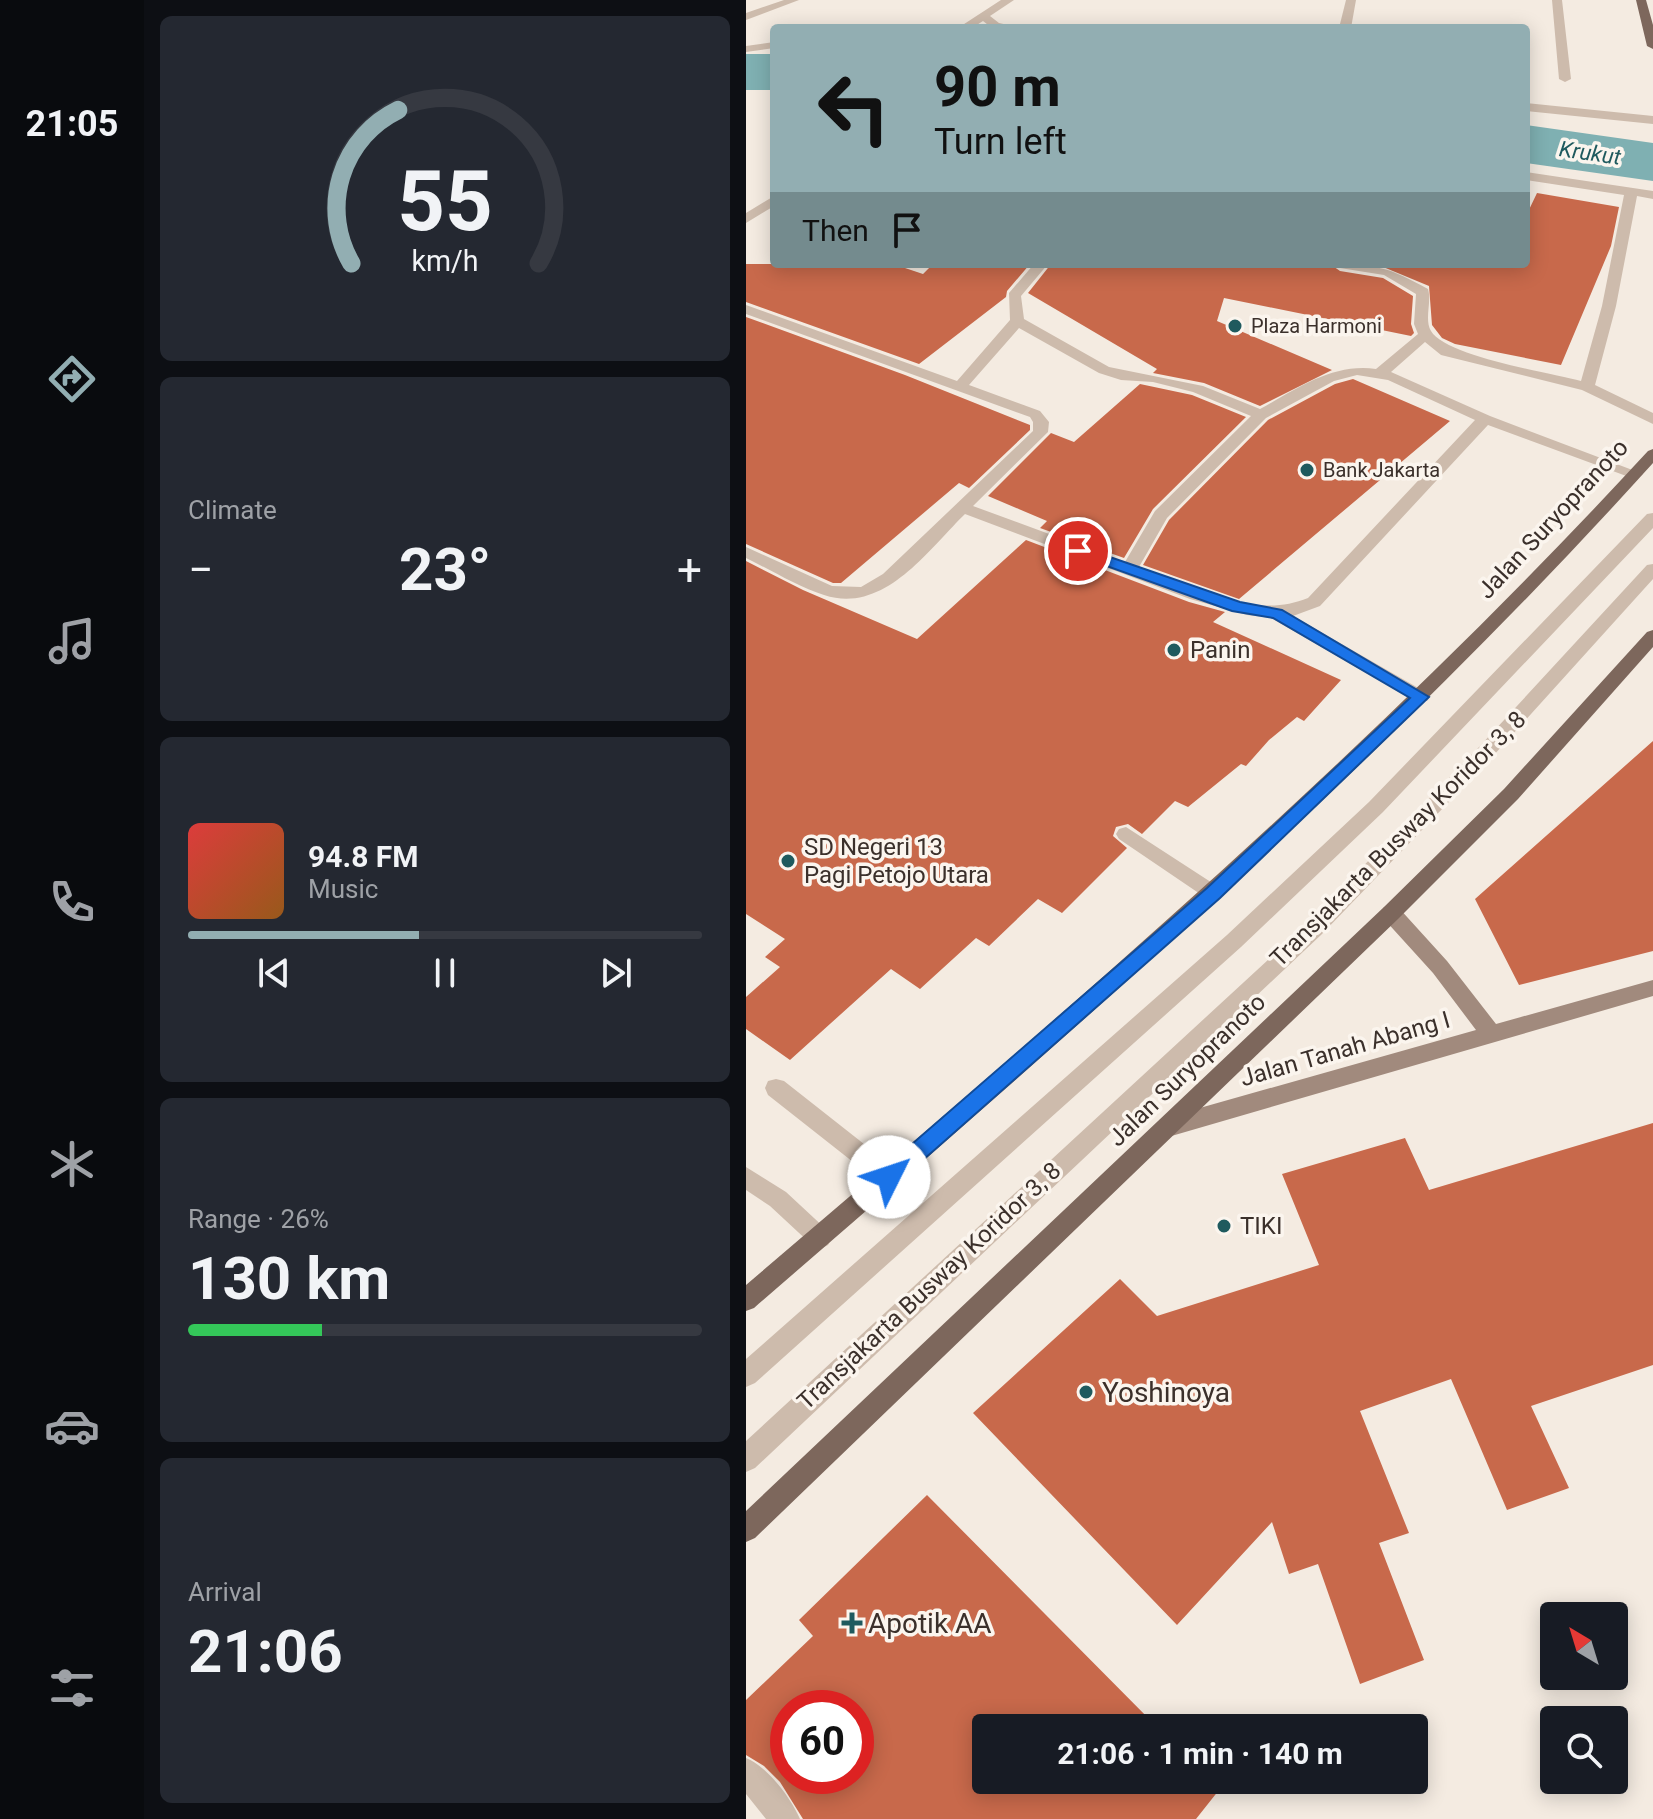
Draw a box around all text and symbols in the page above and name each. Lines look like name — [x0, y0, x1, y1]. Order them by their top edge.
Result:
text: 90 m — [934, 54, 1061, 120]
icon: left — [802, 56, 906, 160]
text: 21:05 — [26, 103, 118, 145]
text: Turn left — [934, 121, 1067, 163]
water label: Krukut — [1558, 136, 1623, 170]
text: 55 — [397, 153, 493, 250]
icon: arrive — [885, 208, 929, 252]
text: Then — [802, 213, 869, 248]
text: km/h — [411, 244, 479, 278]
place label: Plaza Harmoni — [1251, 314, 1382, 338]
marker: Plaza Harmoni — [1226, 317, 1244, 335]
icon: directions — [44, 351, 100, 407]
street label: Jalan Suryopranoto — [1472, 434, 1634, 604]
place label: Bank Jakarta — [1323, 458, 1440, 482]
marker: Bank Jakarta — [1298, 461, 1316, 479]
text: Climate — [188, 495, 277, 525]
pin — [1044, 517, 1112, 585]
icon: arrive — [1056, 529, 1100, 573]
text: 23° — [399, 534, 491, 605]
text: − — [188, 544, 213, 596]
text: + — [677, 544, 702, 596]
icon: music — [44, 613, 100, 669]
place label: Panin — [1190, 636, 1250, 664]
marker: Panin — [1165, 641, 1183, 659]
street label: Transjakarta Busway Koridor 3, 8 — [1265, 706, 1531, 972]
place label: SD Negeri 13 Pagi Petojo Utara — [804, 833, 989, 889]
text: 94.8 FM — [308, 839, 419, 874]
marker: SD Negeri 13 Pagi Petojo Utara — [779, 852, 797, 870]
icon: phone — [44, 874, 100, 930]
text: Music — [308, 874, 378, 904]
icon: previous — [252, 951, 296, 995]
icon: pause — [423, 951, 467, 995]
icon: next — [594, 951, 638, 995]
street label: Jalan Suryopranoto — [1103, 988, 1271, 1152]
street label: Jalan Tanah Abang I — [1237, 1006, 1453, 1092]
position arrow — [847, 1135, 931, 1219]
icon: climate — [44, 1136, 100, 1192]
street label: Transjakarta Busway Koridor 3, 8 — [792, 1157, 1066, 1415]
text: Range · 26% — [188, 1204, 329, 1234]
place label: TIKI — [1240, 1212, 1282, 1240]
marker: TIKI — [1215, 1217, 1233, 1235]
text: 130 km — [188, 1243, 390, 1314]
place label: Yoshinoya — [1102, 1376, 1230, 1409]
marker: Yoshinoya — [1077, 1383, 1095, 1401]
icon: car — [44, 1398, 100, 1454]
text: Arrival — [188, 1577, 262, 1607]
north arrow — [1540, 1602, 1628, 1690]
map controls — [1540, 1602, 1628, 1794]
place label: Apotik AA — [868, 1607, 992, 1640]
marker: Apotik AA — [843, 1614, 861, 1632]
text: 21:06 — [188, 1616, 343, 1687]
icon: filters — [44, 1660, 100, 1716]
speed limit sign: 60 — [770, 1690, 874, 1794]
button: search — [1540, 1706, 1628, 1794]
text: 21:06 · 1 min · 140 m — [1057, 1736, 1343, 1771]

